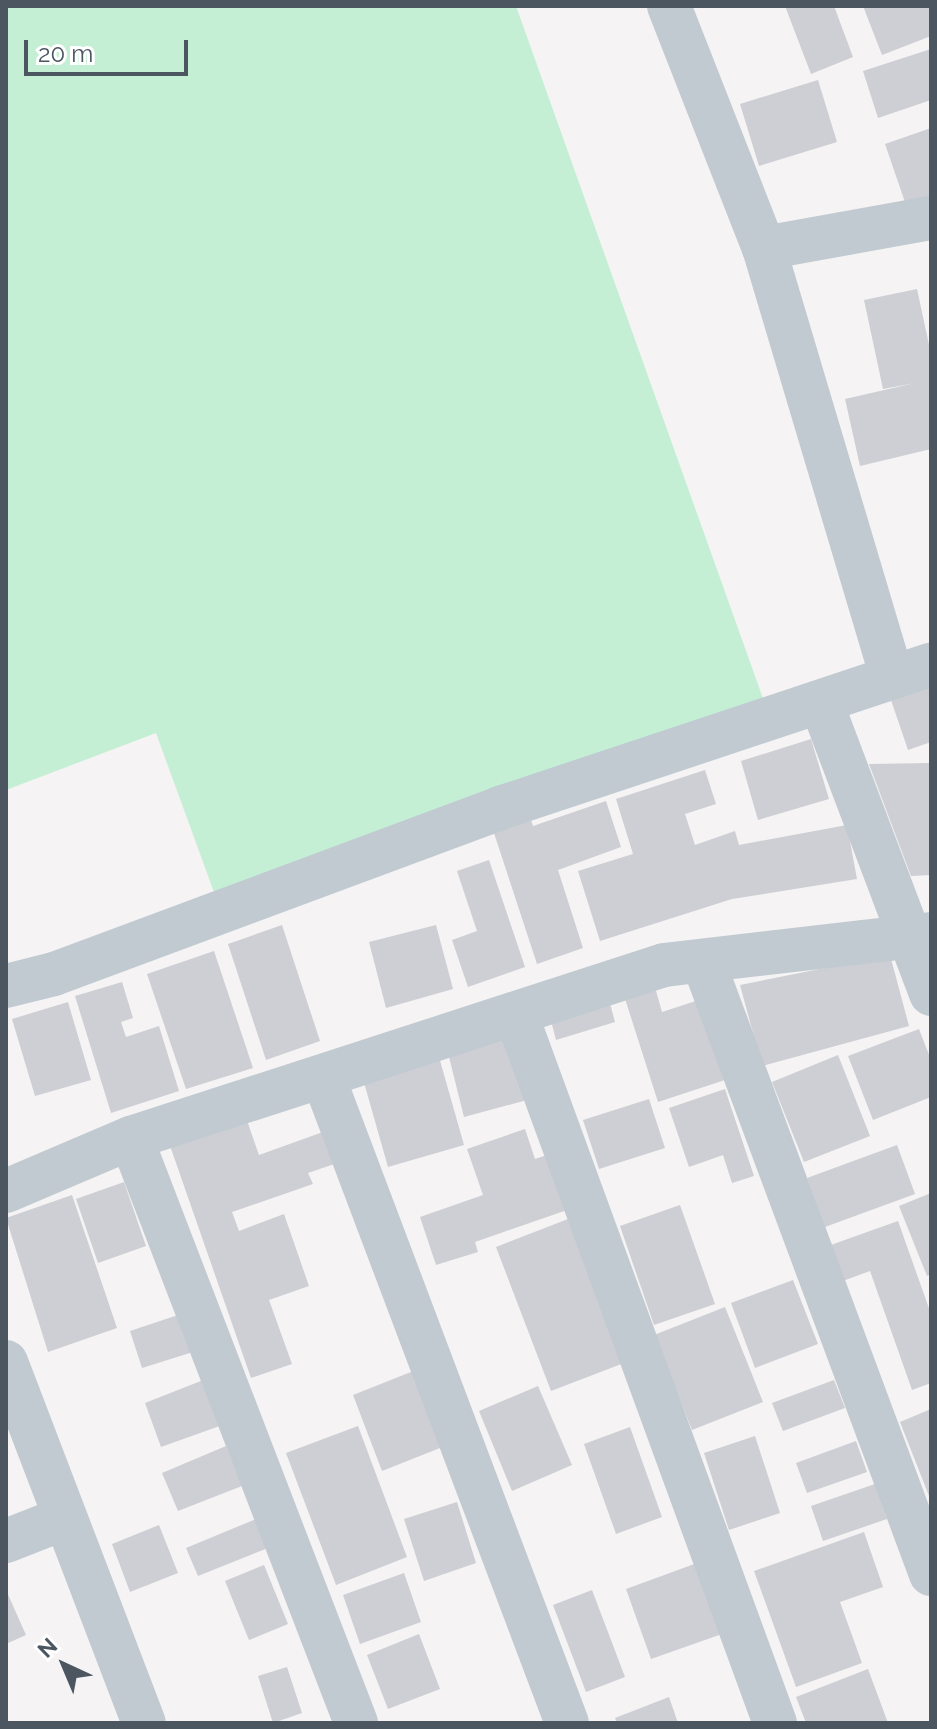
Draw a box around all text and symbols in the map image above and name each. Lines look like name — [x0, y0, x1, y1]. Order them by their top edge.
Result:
scale bar — [28, 24, 192, 74]
text: 20 m — [38, 39, 93, 68]
north arrow — [24, 1625, 104, 1705]
text: N — [32, 1633, 62, 1663]

